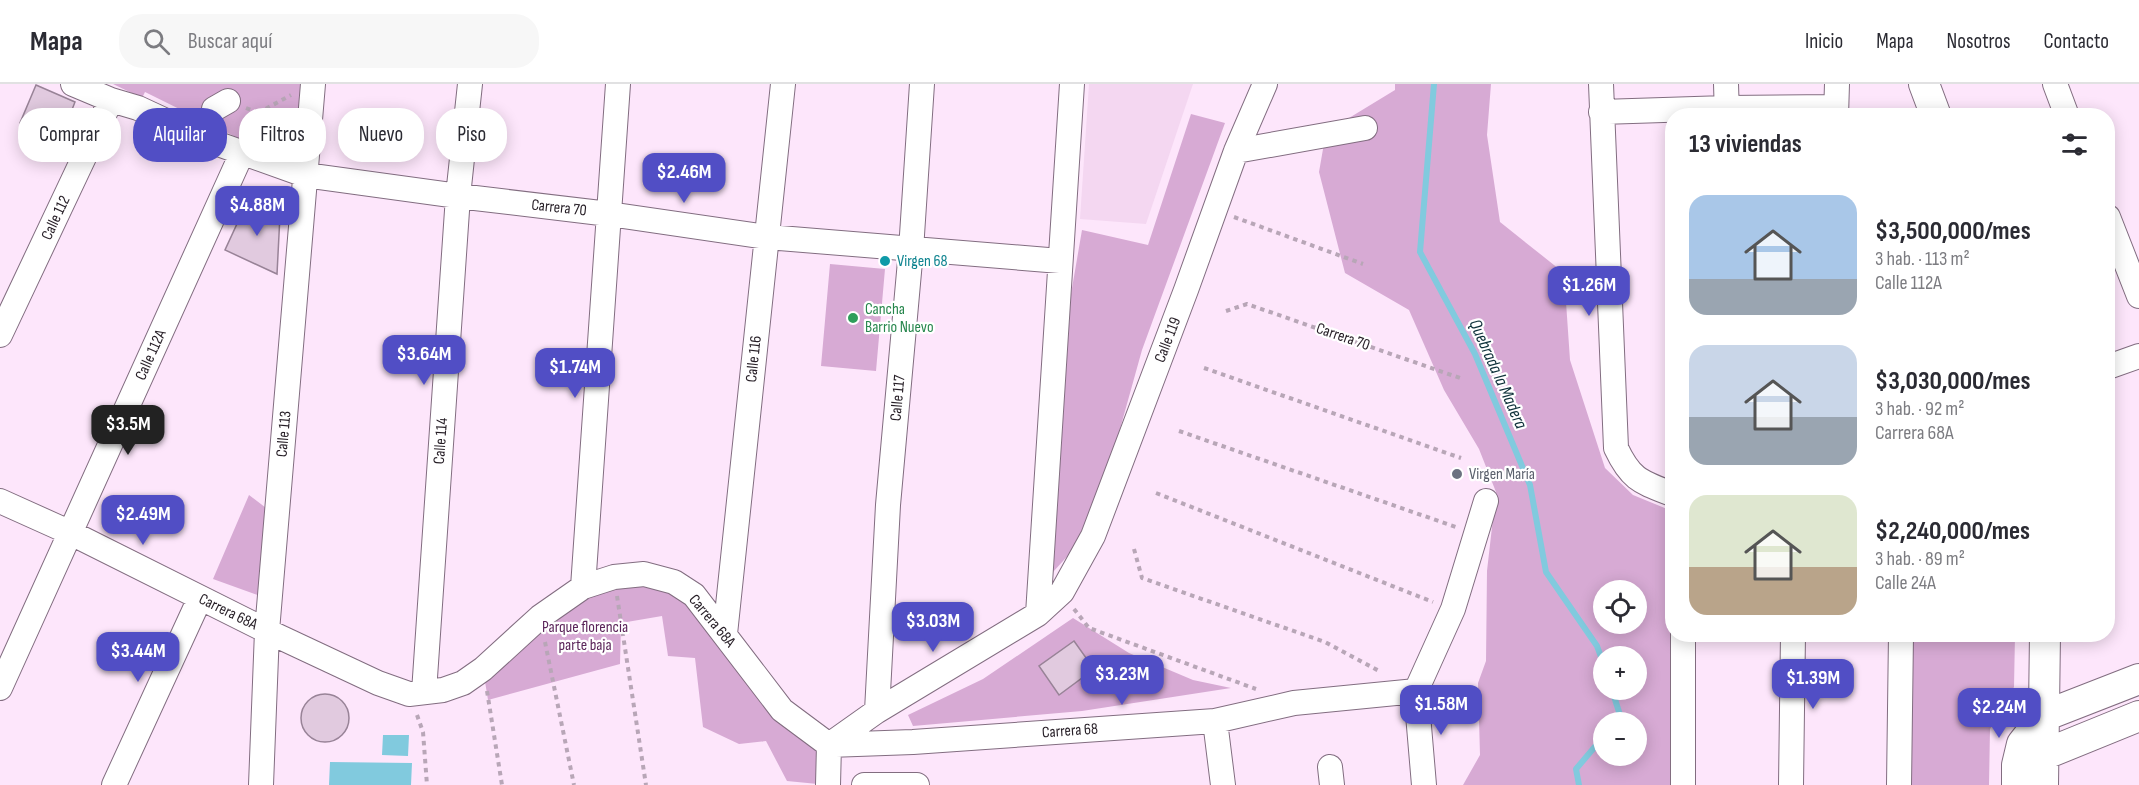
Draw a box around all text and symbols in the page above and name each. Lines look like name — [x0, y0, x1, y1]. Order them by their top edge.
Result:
search box — [119, 14, 539, 68]
text: Mapa — [30, 25, 83, 58]
icon: search — [140, 25, 173, 58]
text: Buscar aquí — [188, 28, 272, 55]
text: Inicio — [1805, 29, 1843, 54]
text: Mapa — [1876, 29, 1914, 54]
text: Nosotros — [1947, 29, 2011, 54]
text: Contacto — [2044, 29, 2109, 54]
chip: Comprar — [18, 108, 121, 162]
chip: Alquilar — [133, 108, 227, 162]
chip: Filtros — [239, 108, 326, 162]
chip: Nuevo — [338, 108, 424, 162]
chip: Piso — [436, 108, 507, 162]
icon: filters — [2058, 128, 2091, 161]
text: 13 viviendas — [1689, 129, 1802, 160]
pin: $2.46M — [635, 153, 733, 204]
text: $2.46M — [657, 160, 712, 184]
pin: $4.88M — [208, 186, 306, 237]
street label: Calle 112 — [38, 193, 74, 243]
text: $4.88M — [229, 193, 285, 217]
street label: Carrera 70 — [530, 196, 588, 220]
text: $3,500,000/mes — [1875, 216, 2031, 247]
icon: home — [1737, 219, 1809, 291]
text: 3 hab. · 113 m² — [1875, 247, 1970, 271]
place label: Virgen 68 — [897, 252, 948, 271]
marker: Virgen 68 — [878, 254, 892, 268]
pin: $1.26M — [1540, 266, 1638, 317]
text: Calle 112A — [1875, 271, 1942, 295]
text: $1.26M — [1562, 273, 1616, 297]
place label: Cancha Barrio Nuevo — [865, 300, 934, 337]
marker: Cancha Barrio Nuevo — [846, 311, 860, 325]
street label: Calle 119 — [1151, 315, 1185, 365]
water label: Quebrada la Madera — [1464, 316, 1532, 433]
street label: Carrera 70 — [1314, 319, 1372, 355]
street label: Calle 112A — [131, 327, 171, 383]
pin: $3.64M — [375, 335, 473, 386]
street label: Calle 116 — [742, 335, 766, 383]
text: $3.64M — [397, 342, 451, 366]
pin: $1.74M — [526, 348, 624, 399]
text: $1.74M — [549, 355, 601, 379]
text: $3,030,000/mes — [1875, 366, 2031, 397]
icon: home — [1737, 369, 1809, 441]
street label: Calle 117 — [887, 374, 910, 422]
text: 3 hab. · 92 m² — [1875, 397, 1964, 421]
pin: $3.5M — [86, 405, 170, 456]
street label: Calle 113 — [273, 410, 295, 458]
text: $3.5M — [105, 412, 151, 436]
street label: Calle 114 — [430, 417, 452, 465]
text: Carrera 68A — [1875, 421, 1954, 445]
place label: Virgen María — [1469, 465, 1535, 484]
marker: Virgen María — [1450, 467, 1464, 481]
pin: $2.49M — [94, 495, 192, 546]
text: $2.49M — [115, 502, 171, 526]
text: $2,240,000/mes — [1875, 516, 2030, 547]
icon: home — [1737, 519, 1809, 591]
text: 3 hab. · 89 m² — [1875, 547, 1965, 571]
text: Calle 24A — [1875, 571, 1936, 595]
map controls — [1593, 580, 1647, 766]
button: locate — [1593, 580, 1647, 634]
street label: Carrera 68A — [196, 590, 261, 634]
street label: Carrera 68A — [684, 591, 740, 651]
pin: $3.03M — [884, 602, 982, 653]
text: $3.03M — [906, 609, 960, 633]
park label: Parque florencia parte baja — [542, 618, 628, 655]
pin: $3.44M — [89, 632, 187, 683]
text: $3.44M — [110, 639, 166, 663]
button: + — [1593, 646, 1647, 700]
pin: $3.23M — [1073, 655, 1171, 706]
pin: $1.39M — [1764, 659, 1862, 710]
text: $3.23M — [1095, 662, 1149, 686]
text: $1.39M — [1786, 666, 1840, 690]
pin: $1.58M — [1392, 685, 1490, 736]
pin: $2.24M — [1950, 688, 2048, 739]
text: $1.58M — [1414, 692, 1468, 716]
text: $2.24M — [1972, 695, 2026, 719]
button: − — [1593, 712, 1647, 766]
street label: Carrera 68 — [1041, 720, 1099, 742]

